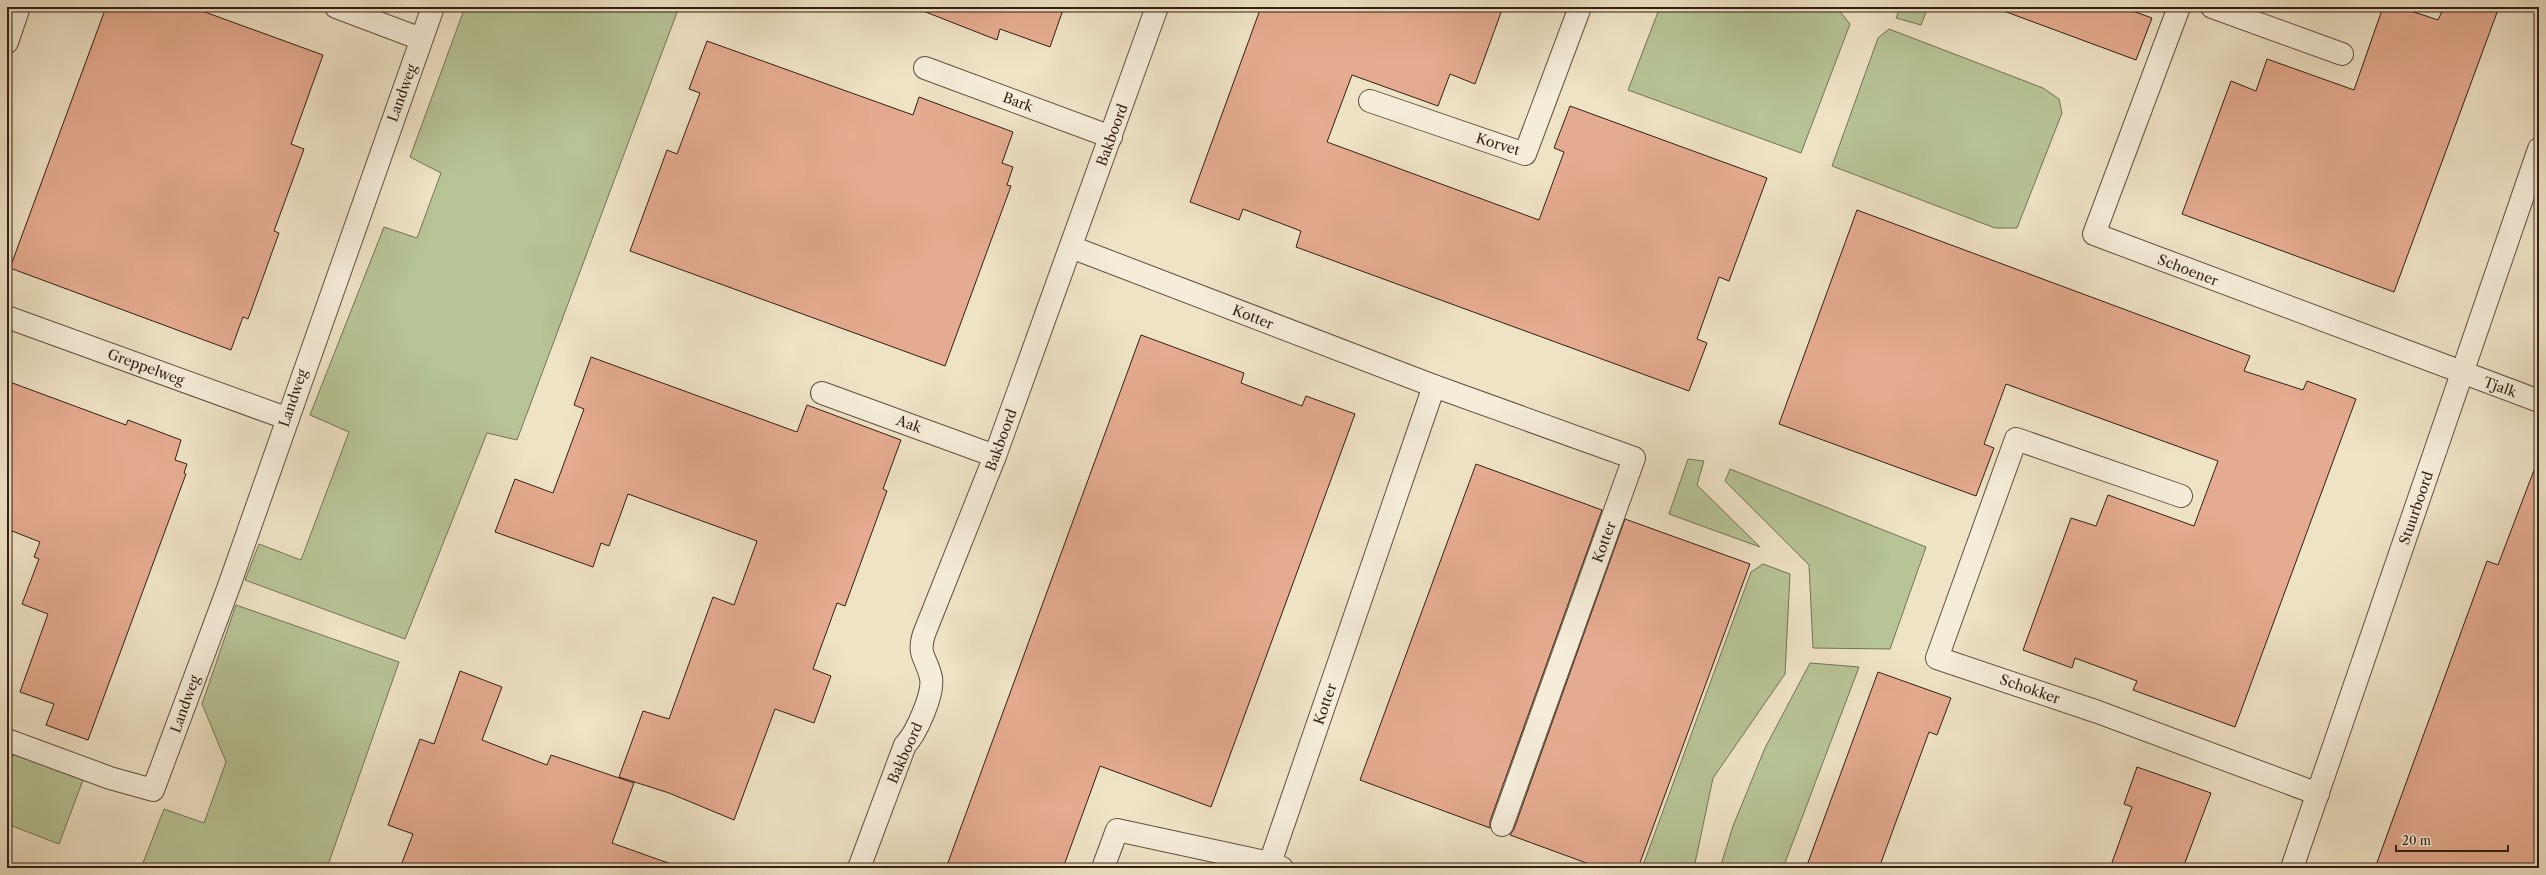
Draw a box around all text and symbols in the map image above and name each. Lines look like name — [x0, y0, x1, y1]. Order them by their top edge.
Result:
street label: Landweg — [383, 61, 421, 124]
street label: Bark — [1000, 88, 1037, 116]
street label: Bakboord — [1092, 101, 1132, 169]
street label: Korvet — [1474, 129, 1522, 159]
street label: Schoener — [2155, 250, 2221, 290]
street label: Kotter — [1230, 301, 1276, 333]
street label: Greppelweg — [105, 345, 187, 389]
street label: Landweg — [275, 366, 311, 429]
street label: Tjalk — [2481, 373, 2520, 402]
street label: Bakboord — [981, 406, 1021, 474]
street label: Aak — [893, 411, 925, 437]
street label: Stuurboord — [2395, 469, 2437, 547]
street label: Kotter — [1588, 519, 1620, 565]
street label: Schokker — [1998, 670, 2063, 708]
street label: Landweg — [166, 672, 204, 735]
street label: Kotter — [1310, 681, 1340, 727]
street label: Bakboord — [884, 719, 927, 786]
scale bar — [2396, 827, 2508, 853]
text: 20 m — [2402, 833, 2431, 848]

